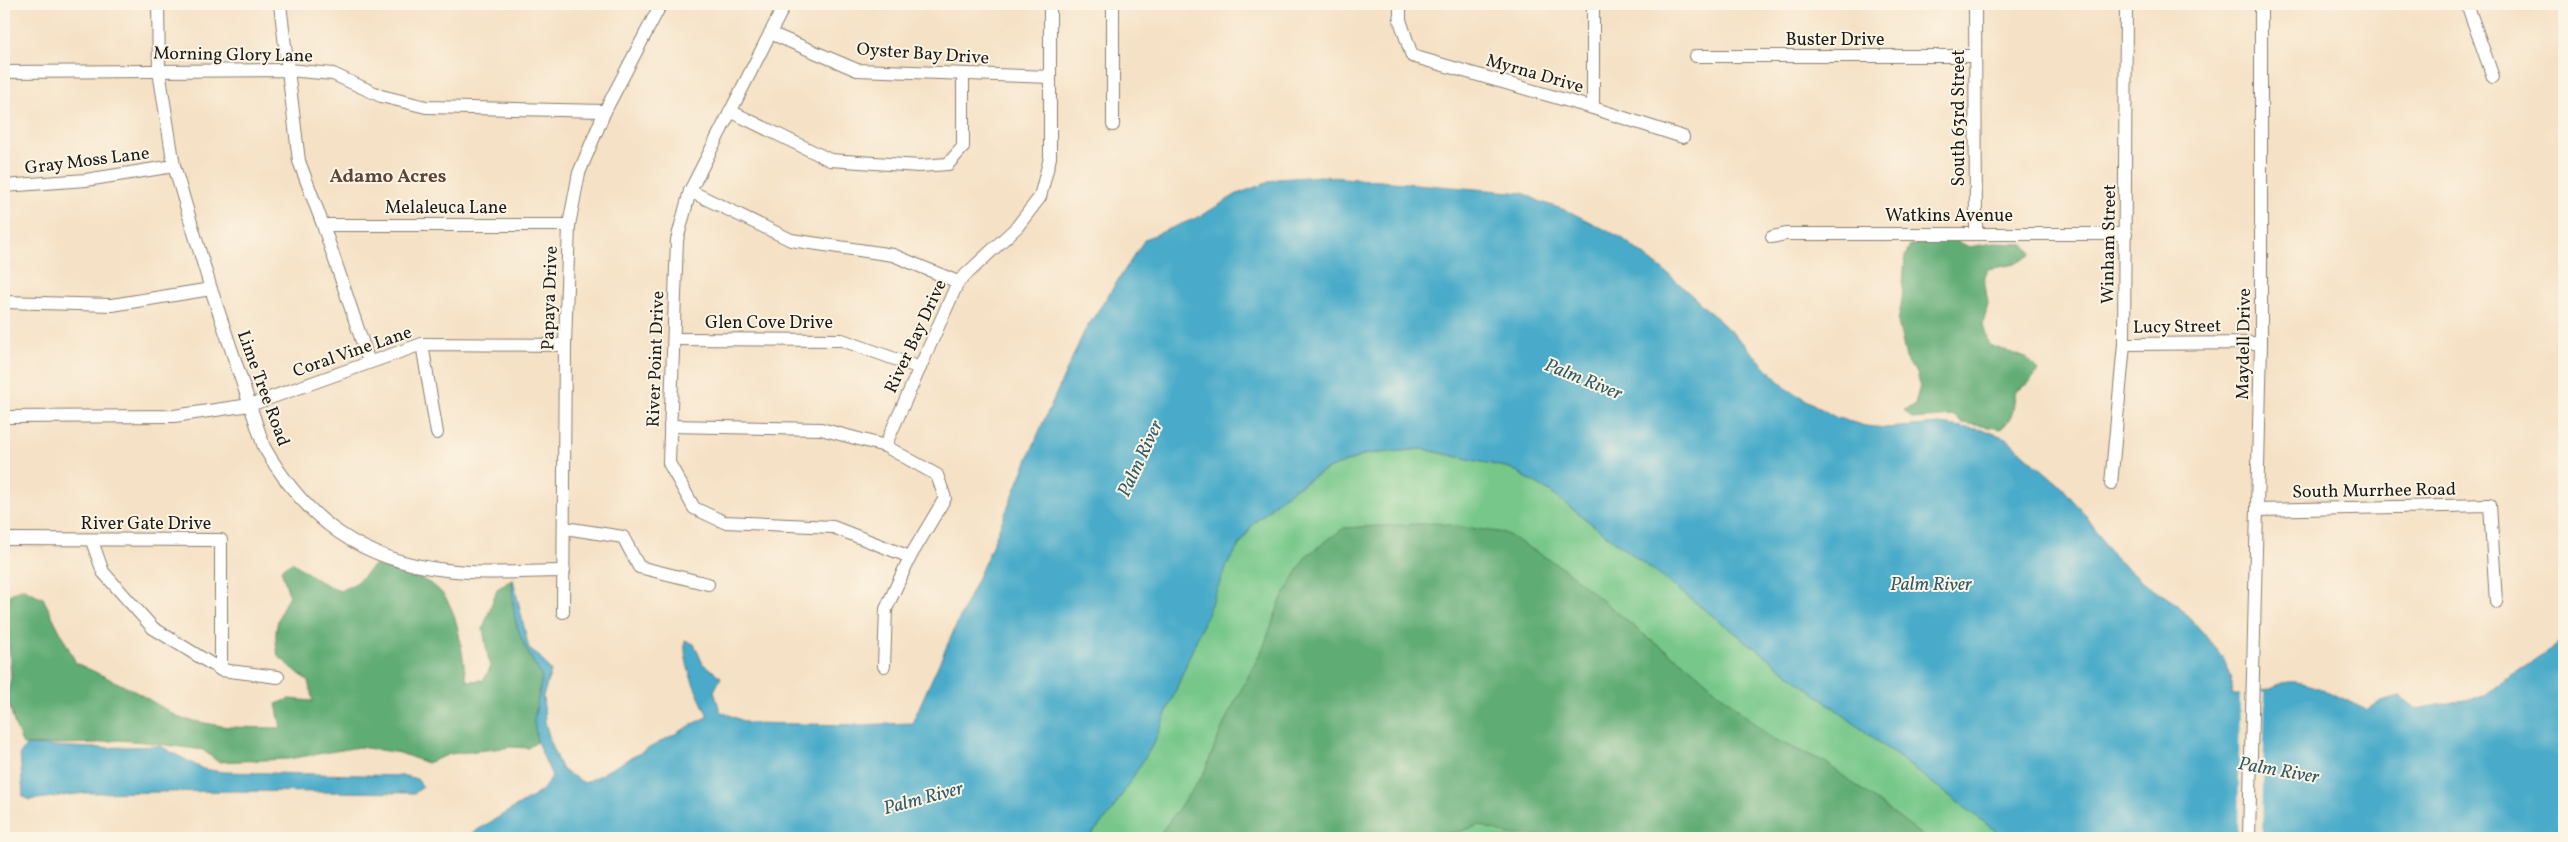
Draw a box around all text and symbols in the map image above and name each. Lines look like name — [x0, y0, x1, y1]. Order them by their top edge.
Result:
street label: Buster Drive — [1786, 28, 1884, 53]
street label: Oyster Bay Drive — [856, 37, 990, 72]
street label: Morning Glory Lane — [153, 42, 313, 69]
street label: Myrna Drive — [1483, 49, 1586, 100]
street label: South 63rd Street — [1947, 50, 1972, 186]
street label: Gray Moss Lane — [24, 141, 151, 182]
district label: Adamo Acres — [329, 164, 447, 190]
street label: Winham Street — [2096, 184, 2123, 304]
street label: Melaleuca Lane — [385, 196, 507, 221]
street label: Watkins Avenue — [1885, 204, 2013, 229]
street label: Papaya Drive — [536, 245, 565, 351]
street label: River Bay Drive — [879, 276, 954, 398]
street label: Maydell Drive — [2231, 288, 2258, 400]
street label: River Point Drive — [642, 290, 671, 428]
street label: Glen Cove Drive — [705, 311, 833, 336]
street label: Lucy Street — [2133, 314, 2221, 341]
street label: Coral Vine Lane — [290, 320, 415, 384]
street label: Lime Tree Road — [230, 327, 295, 450]
water label: Palm River — [1540, 352, 1627, 408]
water label: Palm River — [1112, 415, 1170, 501]
street label: South Murrhee Road — [2292, 478, 2456, 505]
street label: River Gate Drive — [81, 512, 211, 537]
water label: Palm River — [1890, 572, 1973, 598]
water label: Palm River — [2236, 751, 2322, 791]
water label: Palm River — [881, 776, 967, 822]

